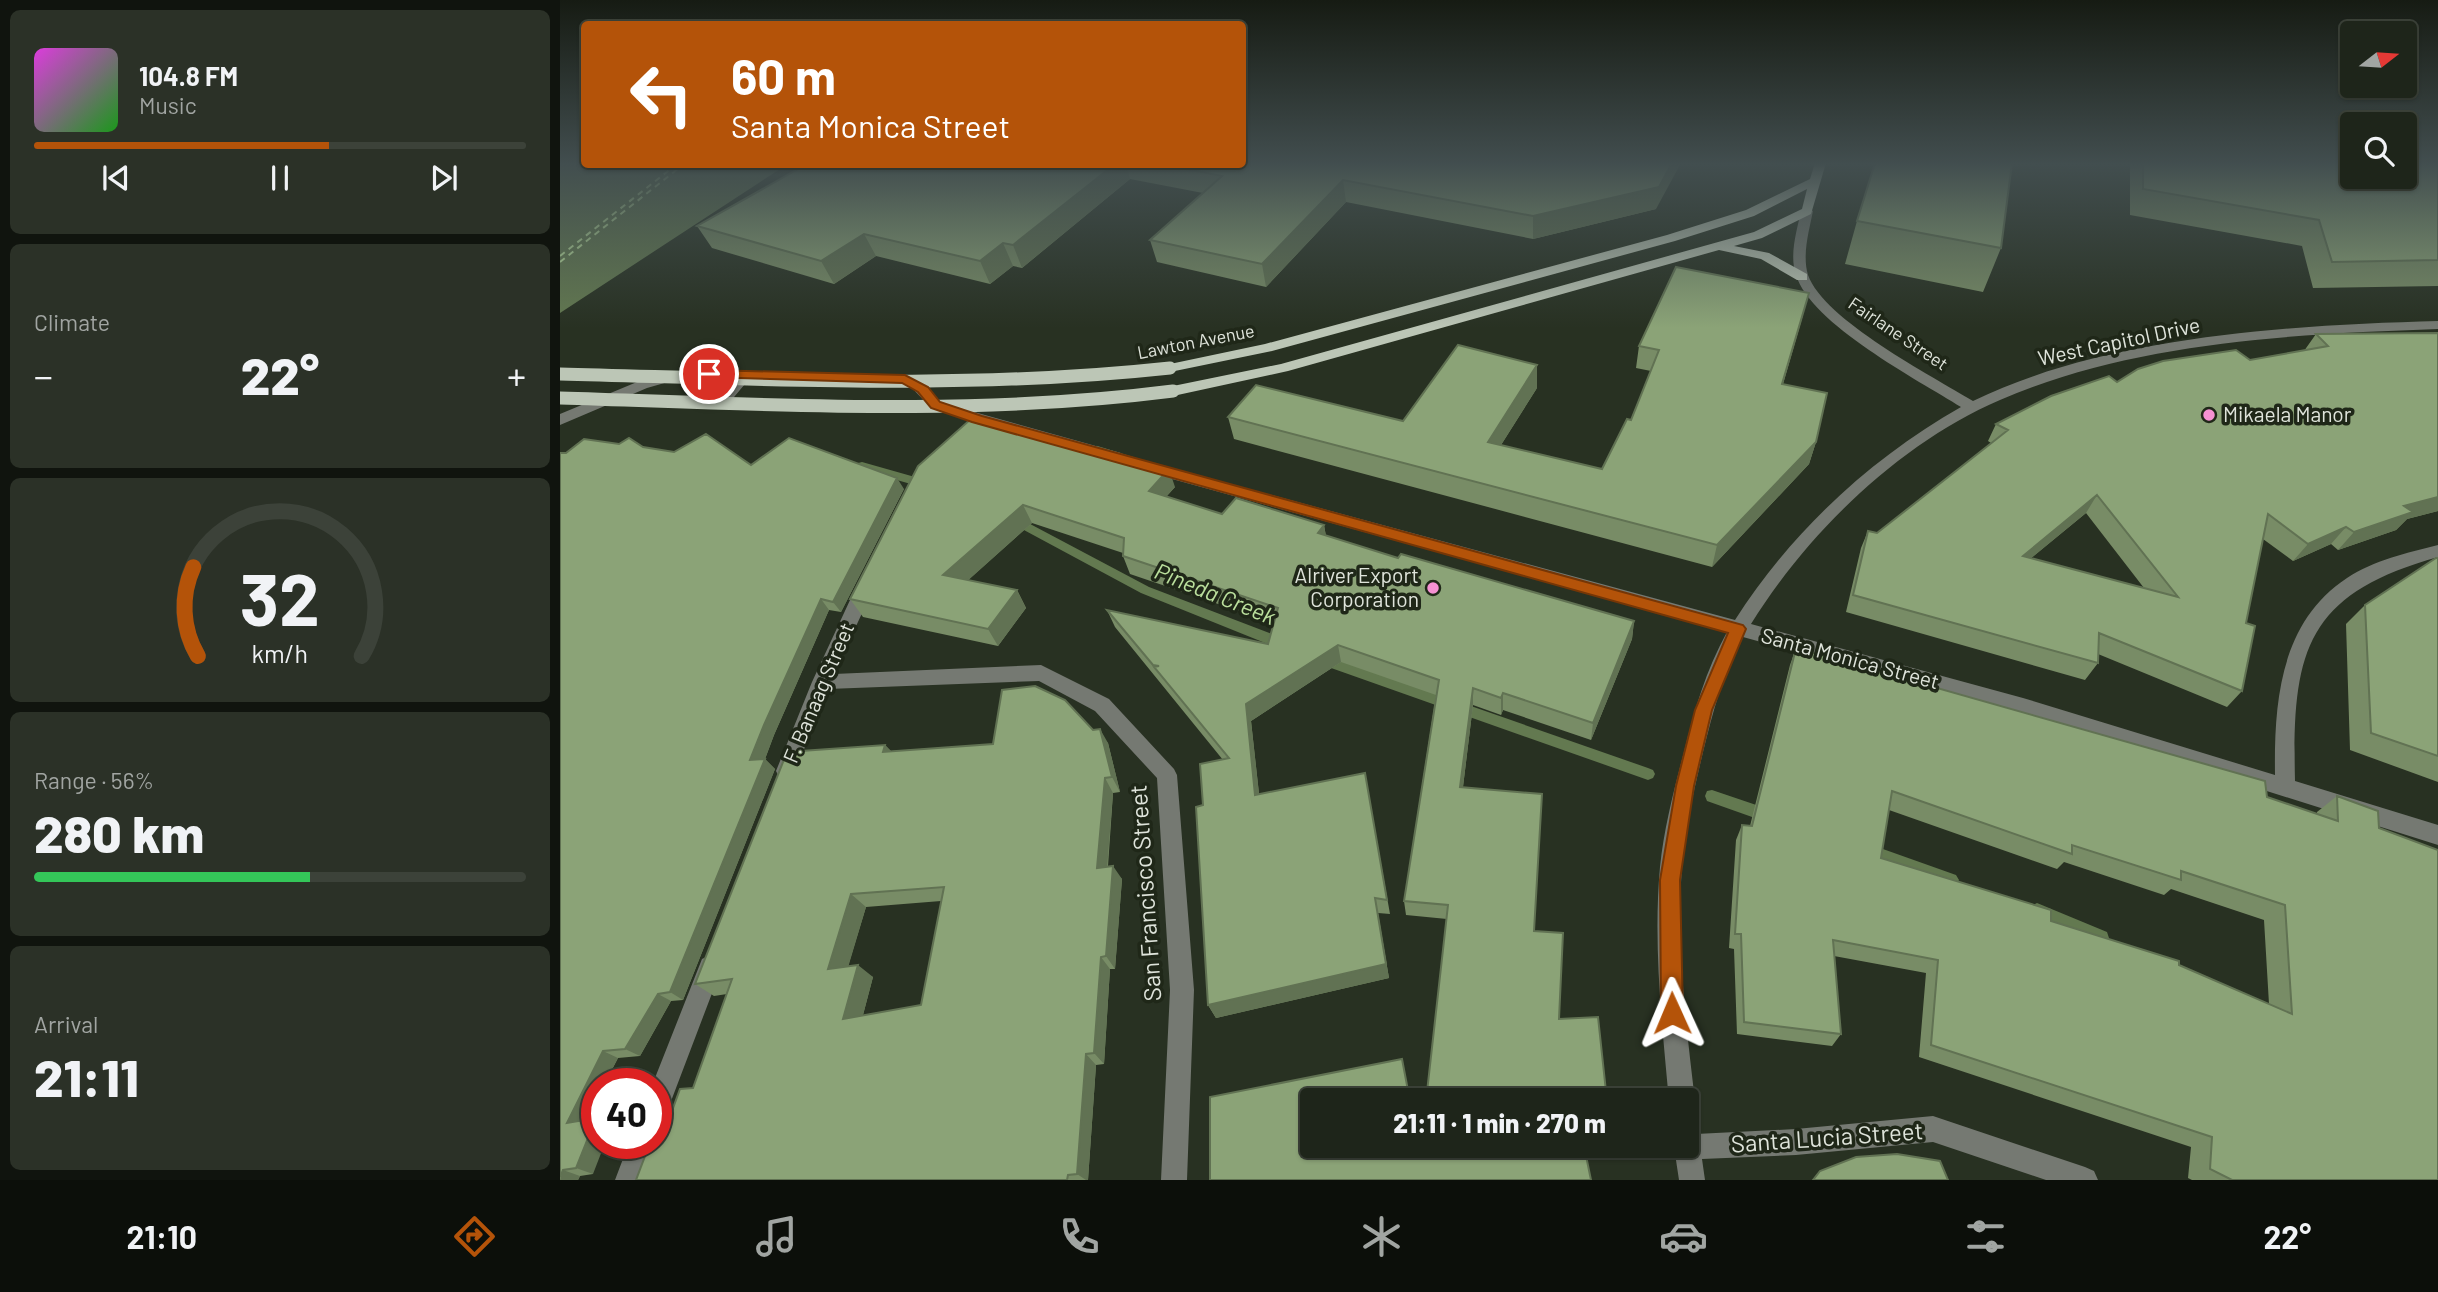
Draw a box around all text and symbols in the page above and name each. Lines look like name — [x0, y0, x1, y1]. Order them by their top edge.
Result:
north arrow — [2340, 21, 2417, 98]
map controls — [2340, 21, 2417, 189]
text: 60 m — [731, 46, 836, 105]
icon: left — [616, 49, 707, 140]
text: 104.8 FM — [139, 60, 238, 91]
text: Music — [139, 91, 197, 119]
text: Santa Monica Street — [731, 106, 1010, 144]
button: search — [2340, 112, 2417, 189]
icon: previous — [97, 159, 135, 197]
icon: pause — [261, 159, 299, 197]
icon: next — [425, 159, 463, 197]
street label: Fairlane Street — [1845, 292, 1952, 375]
text: Climate — [34, 308, 110, 336]
street label: West Capitol Drive — [2035, 311, 2202, 370]
street label: Lawton Avenue — [1135, 319, 1256, 363]
text: 22° — [241, 343, 319, 405]
pin — [679, 344, 739, 404]
text: − — [34, 352, 53, 398]
text: + — [507, 352, 526, 398]
icon: arrive — [690, 355, 728, 393]
place label: Mikaela Manor — [2223, 401, 2352, 426]
marker: Mikaela Manor — [2201, 407, 2217, 423]
text: 32 — [240, 553, 320, 641]
water label: Pineda Creek — [1151, 556, 1280, 630]
place label: Alriver Export Corporation — [1295, 562, 1419, 611]
marker: Alriver Export Corporation — [1425, 580, 1441, 596]
street label: F. Banaag Street — [777, 619, 858, 766]
street label: Santa Monica Street — [1759, 622, 1942, 693]
text: km/h — [252, 638, 308, 668]
text: Range · 56% — [34, 766, 154, 794]
street label: San Francisco Street — [1122, 784, 1167, 1002]
text: 280 km — [34, 801, 204, 863]
position arrow — [1635, 976, 1709, 1050]
text: Arrival — [34, 1010, 98, 1038]
text: 21:11 — [34, 1045, 139, 1107]
speed limit sign: 40 — [581, 1068, 672, 1159]
text: 21:11 · 1 min · 270 m — [1393, 1107, 1606, 1138]
street label: Santa Lucia Street — [1730, 1115, 1924, 1158]
icon: directions — [450, 1212, 499, 1261]
icon: music — [752, 1212, 801, 1261]
icon: phone — [1055, 1212, 1104, 1261]
icon: climate — [1357, 1212, 1406, 1261]
icon: car — [1659, 1212, 1708, 1261]
icon: filters — [1961, 1212, 2010, 1261]
text: 21:10 — [127, 1217, 197, 1255]
text: 22° — [2263, 1217, 2311, 1255]

